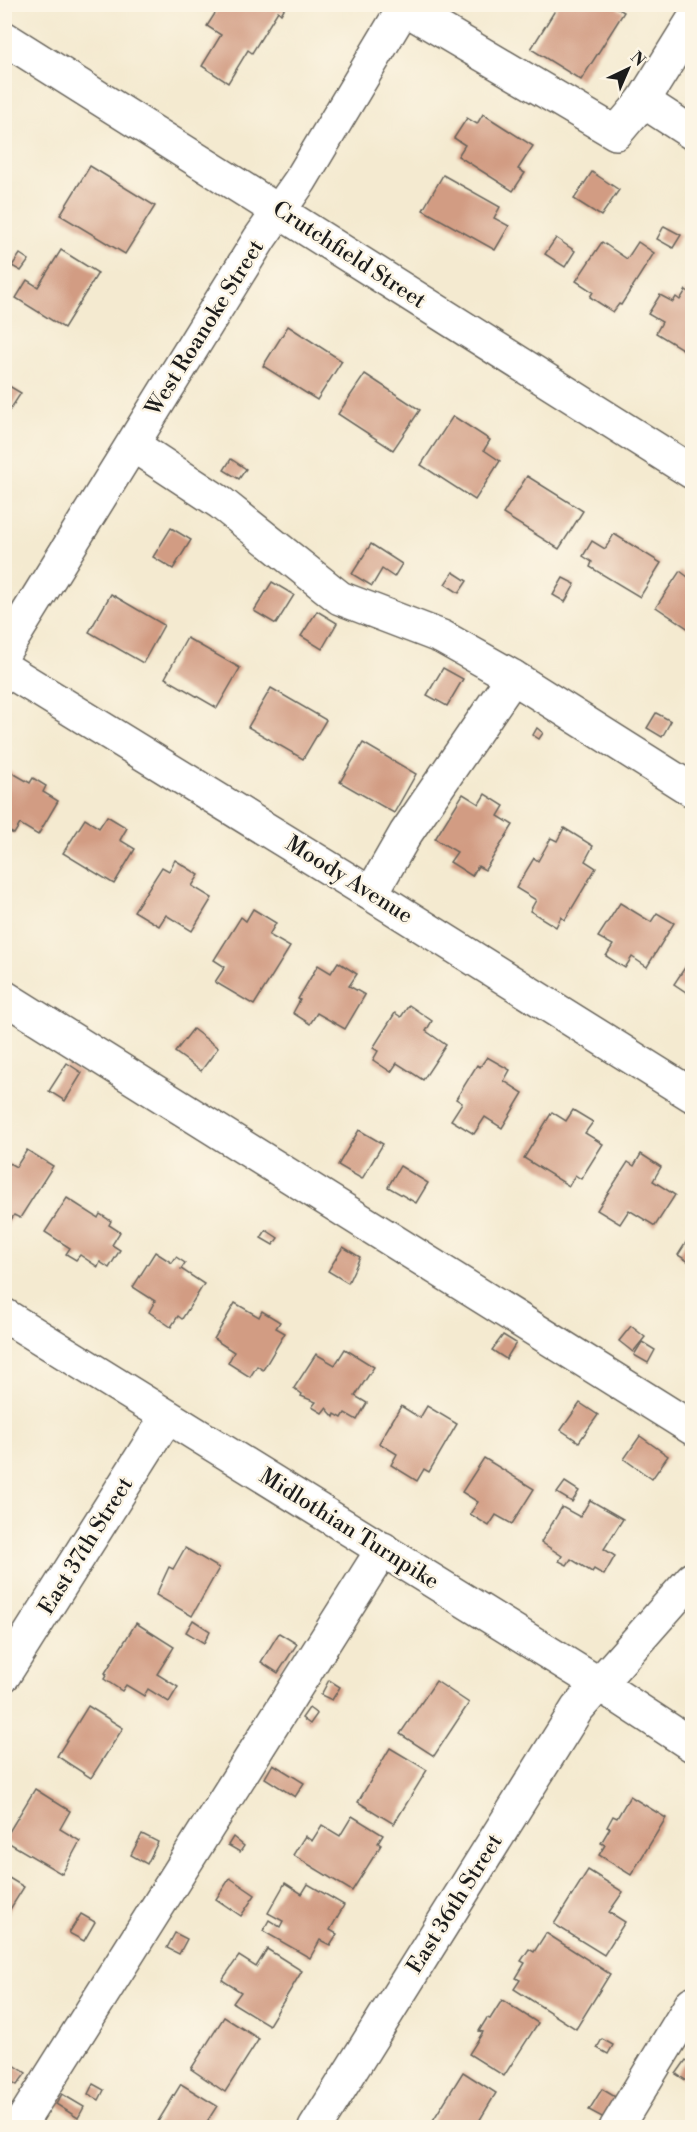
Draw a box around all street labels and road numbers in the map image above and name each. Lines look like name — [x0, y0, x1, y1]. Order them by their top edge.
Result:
street label: Crutchfield Street — [267, 195, 431, 315]
street label: West Roanoke Street — [139, 235, 270, 422]
street label: Moody Avenue — [280, 830, 418, 930]
street label: Midlothian Turnpike — [254, 1463, 444, 1595]
street label: East 37th Street — [33, 1472, 139, 1620]
street label: East 36th Street — [401, 1829, 509, 1979]

